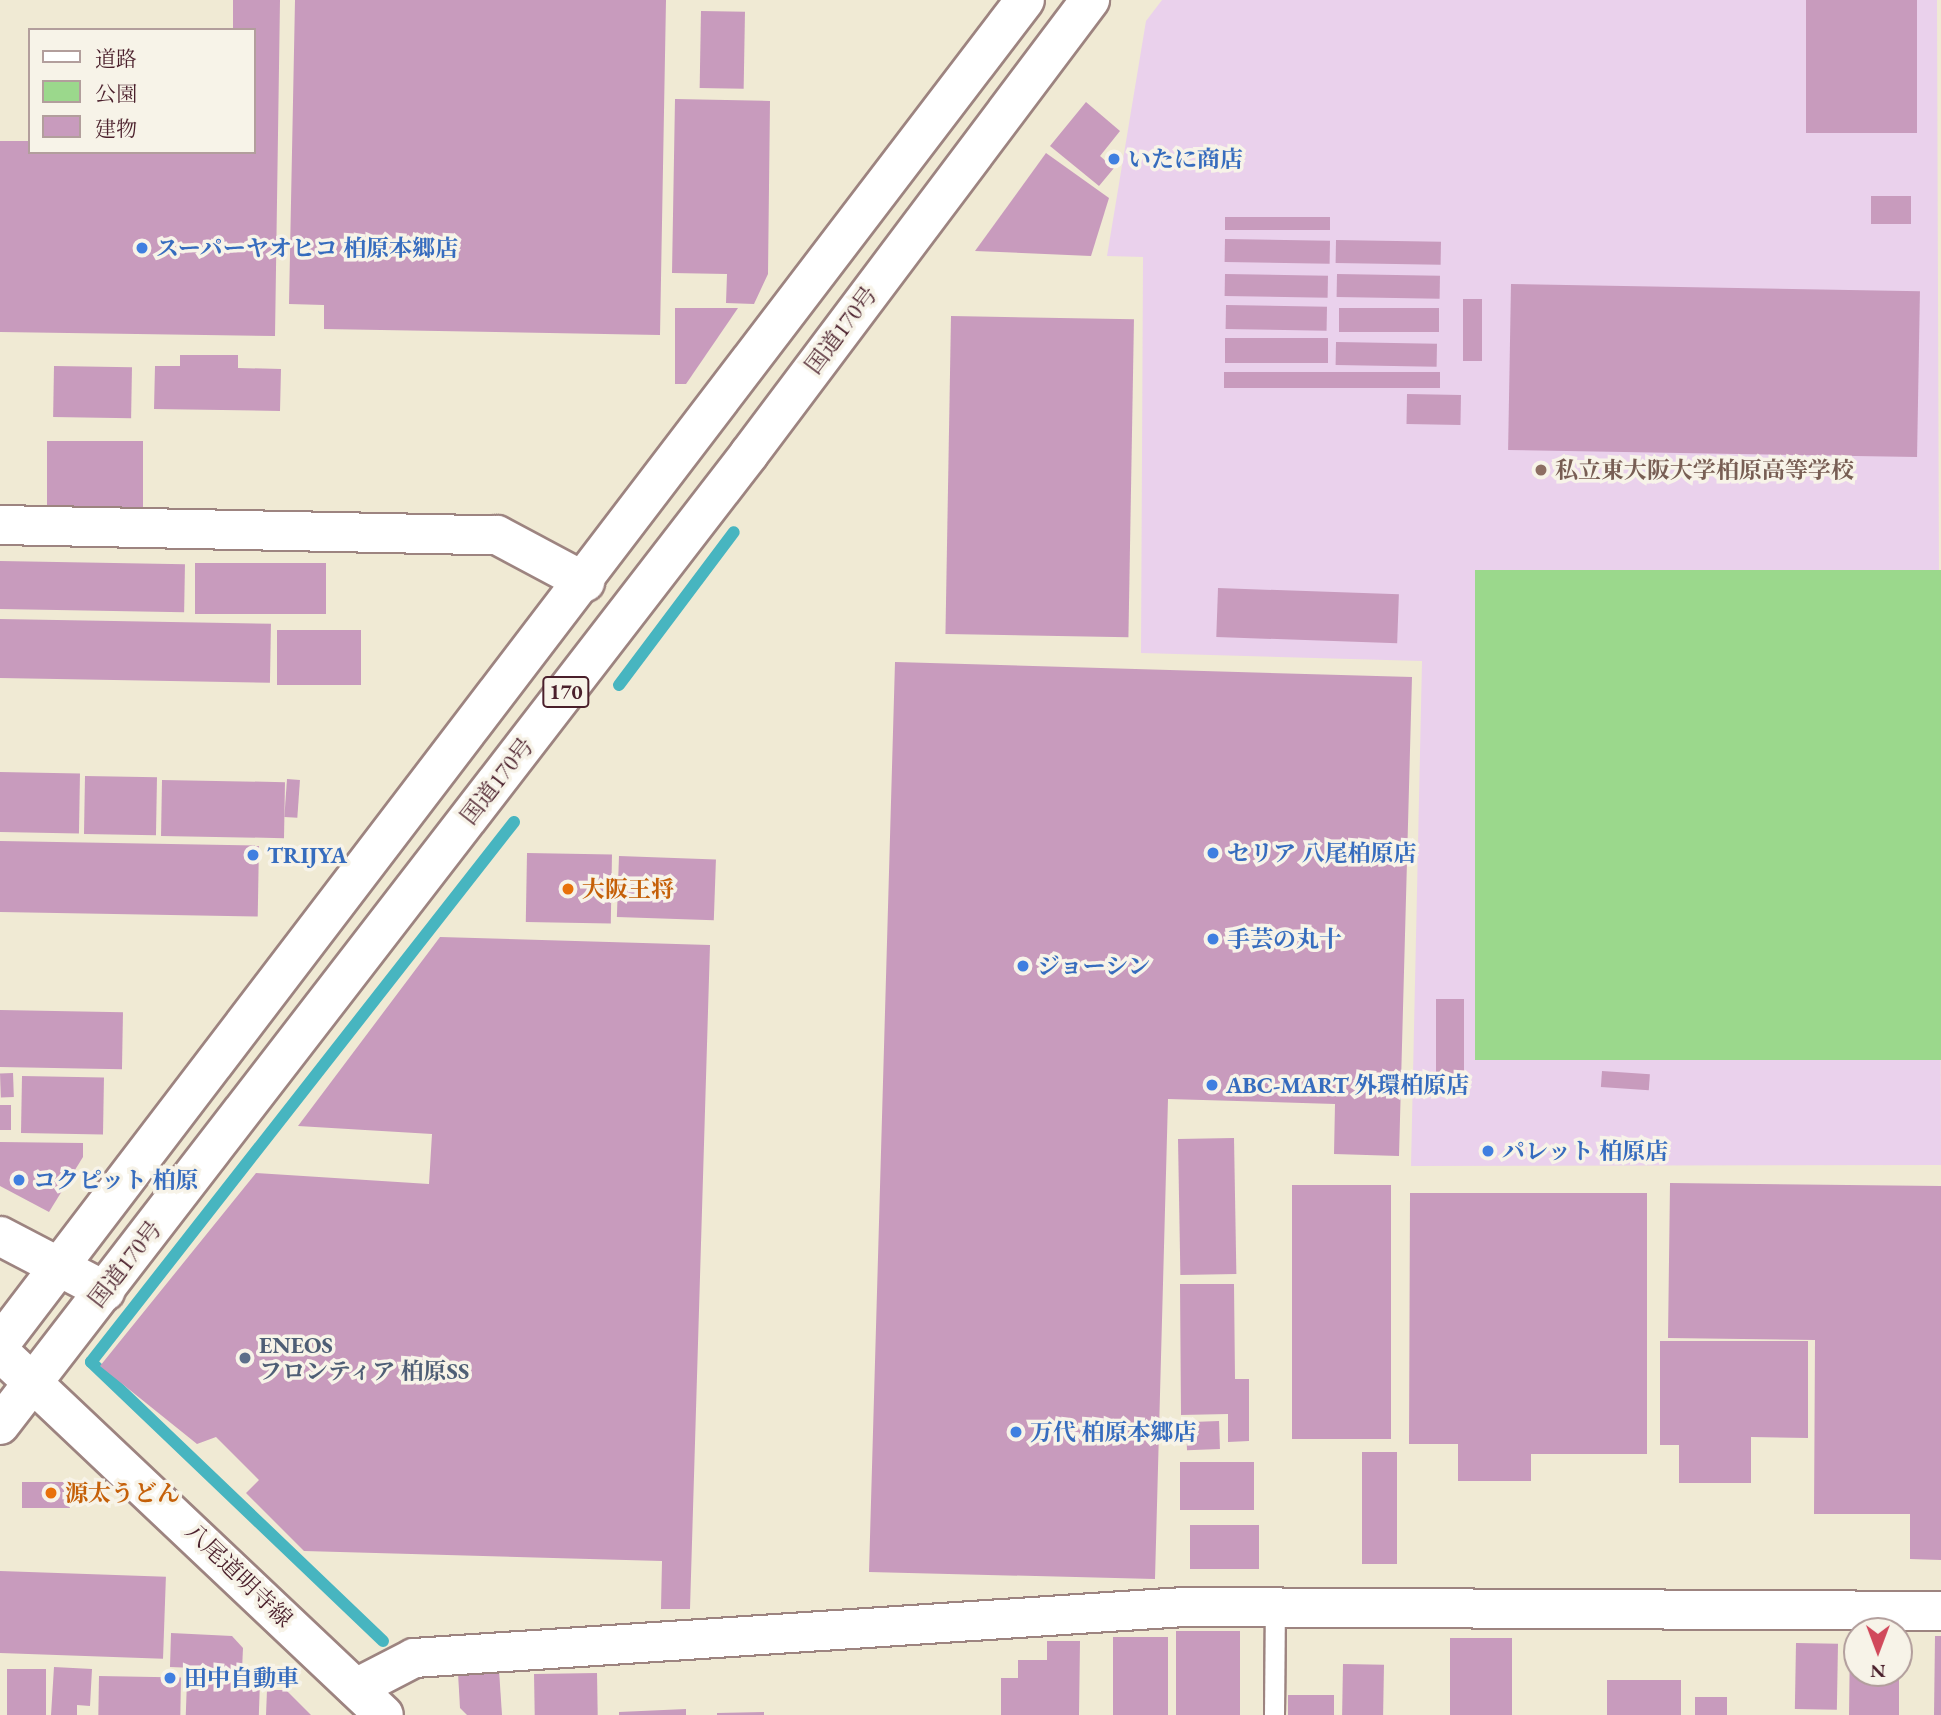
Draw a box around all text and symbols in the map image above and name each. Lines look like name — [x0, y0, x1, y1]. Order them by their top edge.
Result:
legend — [28, 28, 256, 154]
text: 道路 — [95, 45, 137, 72]
text: 公園 — [95, 80, 137, 107]
text: 建物 — [95, 115, 137, 142]
place label: いたに商店 — [1128, 145, 1243, 173]
marker: いたに商店 — [1106, 151, 1122, 167]
place label: スーパーヤオヒコ 柏原本郷店 — [156, 234, 459, 262]
marker: スーパーヤオヒコ 柏原本郷店 — [134, 240, 150, 256]
street label: 国道170号 — [799, 281, 883, 379]
place label: 私立東大阪大学柏原高等学校 — [1555, 456, 1854, 484]
marker: 私立東大阪大学柏原高等学校 — [1533, 462, 1549, 478]
road number: 170 — [542, 674, 590, 710]
street label: 国道170号 — [455, 732, 539, 830]
place label: セリア 八尾柏原店 — [1227, 839, 1416, 867]
place label: TRIJYA — [267, 841, 347, 869]
marker: セリア 八尾柏原店 — [1205, 845, 1221, 861]
marker: TRIJYA — [245, 847, 261, 863]
place label: 大阪王将 — [582, 875, 674, 903]
marker: 大阪王将 — [560, 881, 576, 897]
place label: 手芸の丸十 — [1227, 925, 1342, 953]
marker: 手芸の丸十 — [1205, 931, 1221, 947]
place label: ジョーシン — [1037, 952, 1152, 980]
marker: ジョーシン — [1015, 958, 1031, 974]
place label: ABC-MART 外環柏原店 — [1226, 1071, 1469, 1099]
marker: ABC-MART 外環柏原店 — [1204, 1077, 1220, 1093]
place label: パレット 柏原店 — [1502, 1137, 1668, 1165]
marker: パレット 柏原店 — [1480, 1143, 1496, 1159]
place label: コクピット 柏原 — [33, 1166, 199, 1194]
marker: コクピット 柏原 — [11, 1172, 27, 1188]
street label: 国道170号 — [83, 1215, 167, 1313]
place label: ENEOS フロンティア 柏原SS — [259, 1331, 471, 1385]
marker: ENEOS フロンティア 柏原SS — [237, 1350, 253, 1366]
place label: 万代 柏原本郷店 — [1030, 1418, 1196, 1446]
marker: 万代 柏原本郷店 — [1008, 1424, 1024, 1440]
place label: 源太うどん — [65, 1479, 180, 1507]
marker: 源太うどん — [43, 1485, 59, 1501]
street label: 八尾道明寺線 — [180, 1517, 298, 1633]
north arrow — [1843, 1617, 1913, 1687]
text: N — [1870, 1659, 1886, 1684]
place label: 田中自動車 — [184, 1664, 299, 1692]
marker: 田中自動車 — [162, 1670, 178, 1686]

